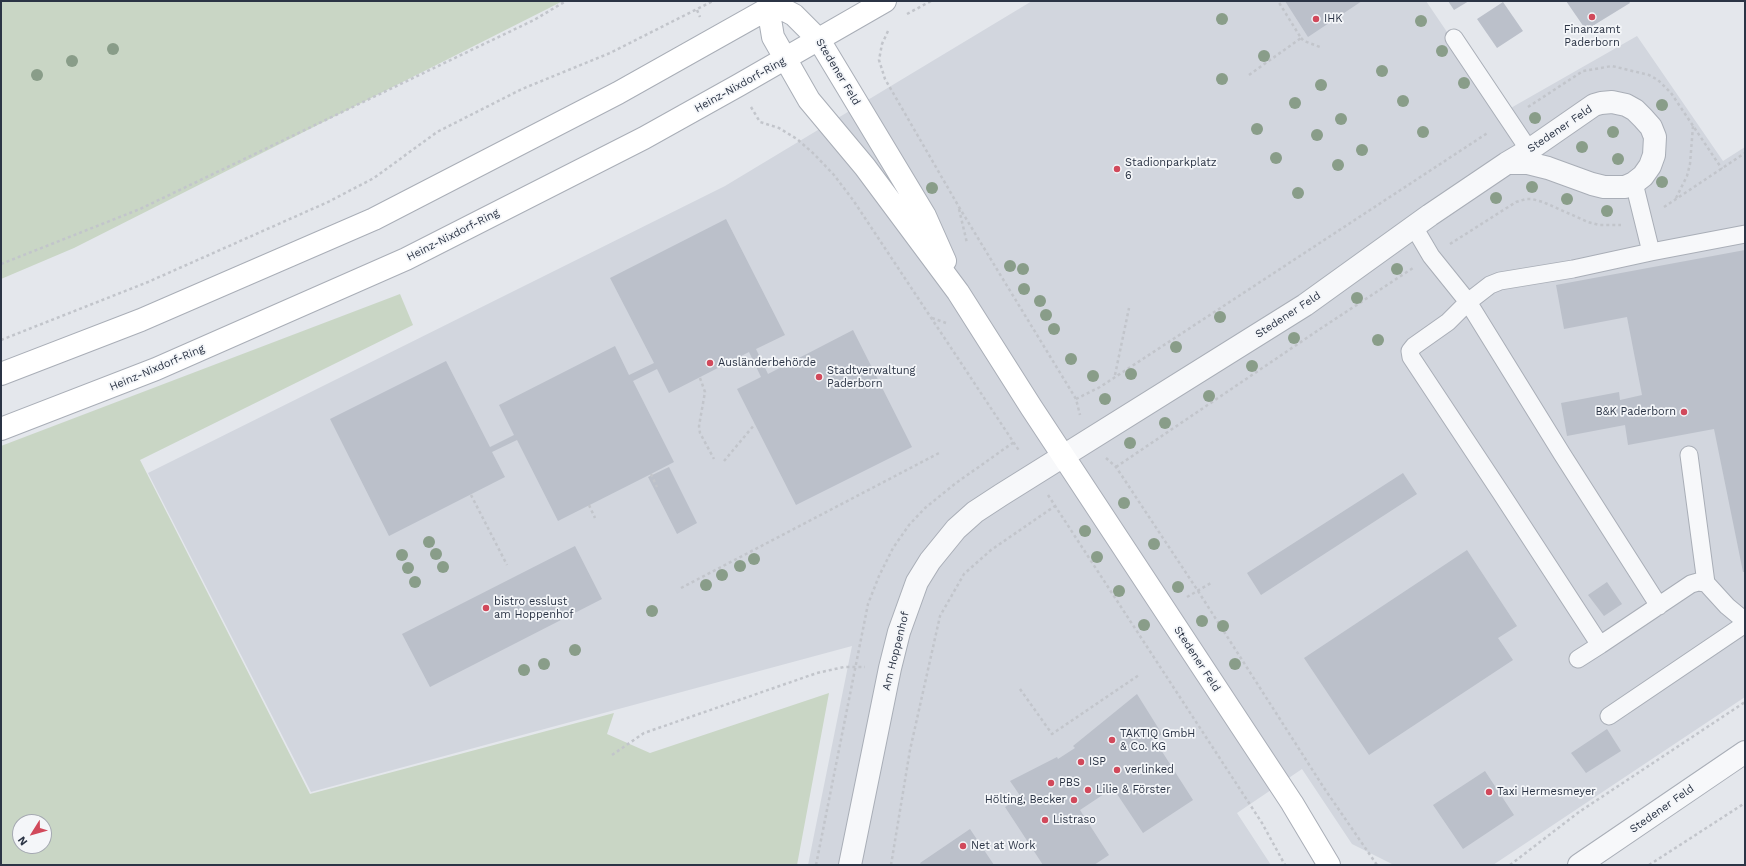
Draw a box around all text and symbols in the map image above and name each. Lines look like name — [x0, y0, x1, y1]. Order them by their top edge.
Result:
place label: IHK — [1324, 12, 1343, 26]
marker: Finanzamt Paderborn — [1587, 12, 1597, 22]
marker: IHK — [1311, 14, 1321, 24]
place label: Finanzamt Paderborn — [1564, 23, 1620, 49]
street label: Stedener Feld — [813, 36, 863, 108]
street label: Heinz-Nixdorf-Ring — [692, 55, 788, 115]
street label: Stedener Feld — [1525, 102, 1595, 156]
place label: Stadionparkplatz 6 — [1125, 156, 1217, 182]
marker: Stadionparkplatz 6 — [1112, 164, 1122, 174]
street label: Heinz-Nixdorf-Ring — [405, 206, 501, 264]
street label: Stedener Feld — [1253, 289, 1323, 341]
street label: Heinz-Nixdorf-Ring — [108, 342, 206, 394]
place label: Ausländerbehörde — [718, 356, 816, 370]
marker: Ausländerbehörde — [705, 358, 715, 368]
place label: Stadtverwaltung Paderborn — [827, 364, 915, 390]
marker: Stadtverwaltung Paderborn — [814, 372, 824, 382]
place label: B&K Paderborn — [1596, 405, 1676, 419]
marker: B&K Paderborn — [1679, 407, 1689, 417]
place label: bistro esslust am Hoppenhof — [494, 595, 574, 621]
marker: bistro esslust am Hoppenhof — [481, 603, 491, 613]
street label: Am Hoppenhof — [880, 610, 912, 692]
street label: Stedener Feld — [1171, 624, 1223, 694]
place label: TAKTIQ GmbH & Co. KG — [1120, 727, 1195, 753]
marker: TAKTIQ GmbH & Co. KG — [1107, 735, 1117, 745]
place label: ISP — [1089, 755, 1106, 769]
marker: ISP — [1076, 757, 1086, 767]
place label: verlinked — [1125, 763, 1174, 777]
marker: verlinked — [1112, 765, 1122, 775]
place label: PBS — [1059, 776, 1080, 790]
marker: PBS — [1046, 778, 1056, 788]
street label: Stedener Feld — [1627, 782, 1697, 836]
place label: Lilie & Förster — [1096, 783, 1171, 797]
marker: Lilie & Förster — [1083, 785, 1093, 795]
place label: Taxi Hermesmeyer — [1497, 785, 1596, 799]
marker: Taxi Hermesmeyer — [1484, 787, 1494, 797]
place label: Hölting, Becker — [985, 793, 1066, 807]
marker: Hölting, Becker — [1069, 795, 1079, 805]
place label: Listraso — [1053, 813, 1096, 827]
north arrow — [12, 814, 52, 854]
marker: Listraso — [1040, 815, 1050, 825]
text: N — [15, 834, 30, 848]
place label: Net at Work — [971, 839, 1035, 853]
marker: Net at Work — [958, 841, 968, 851]

